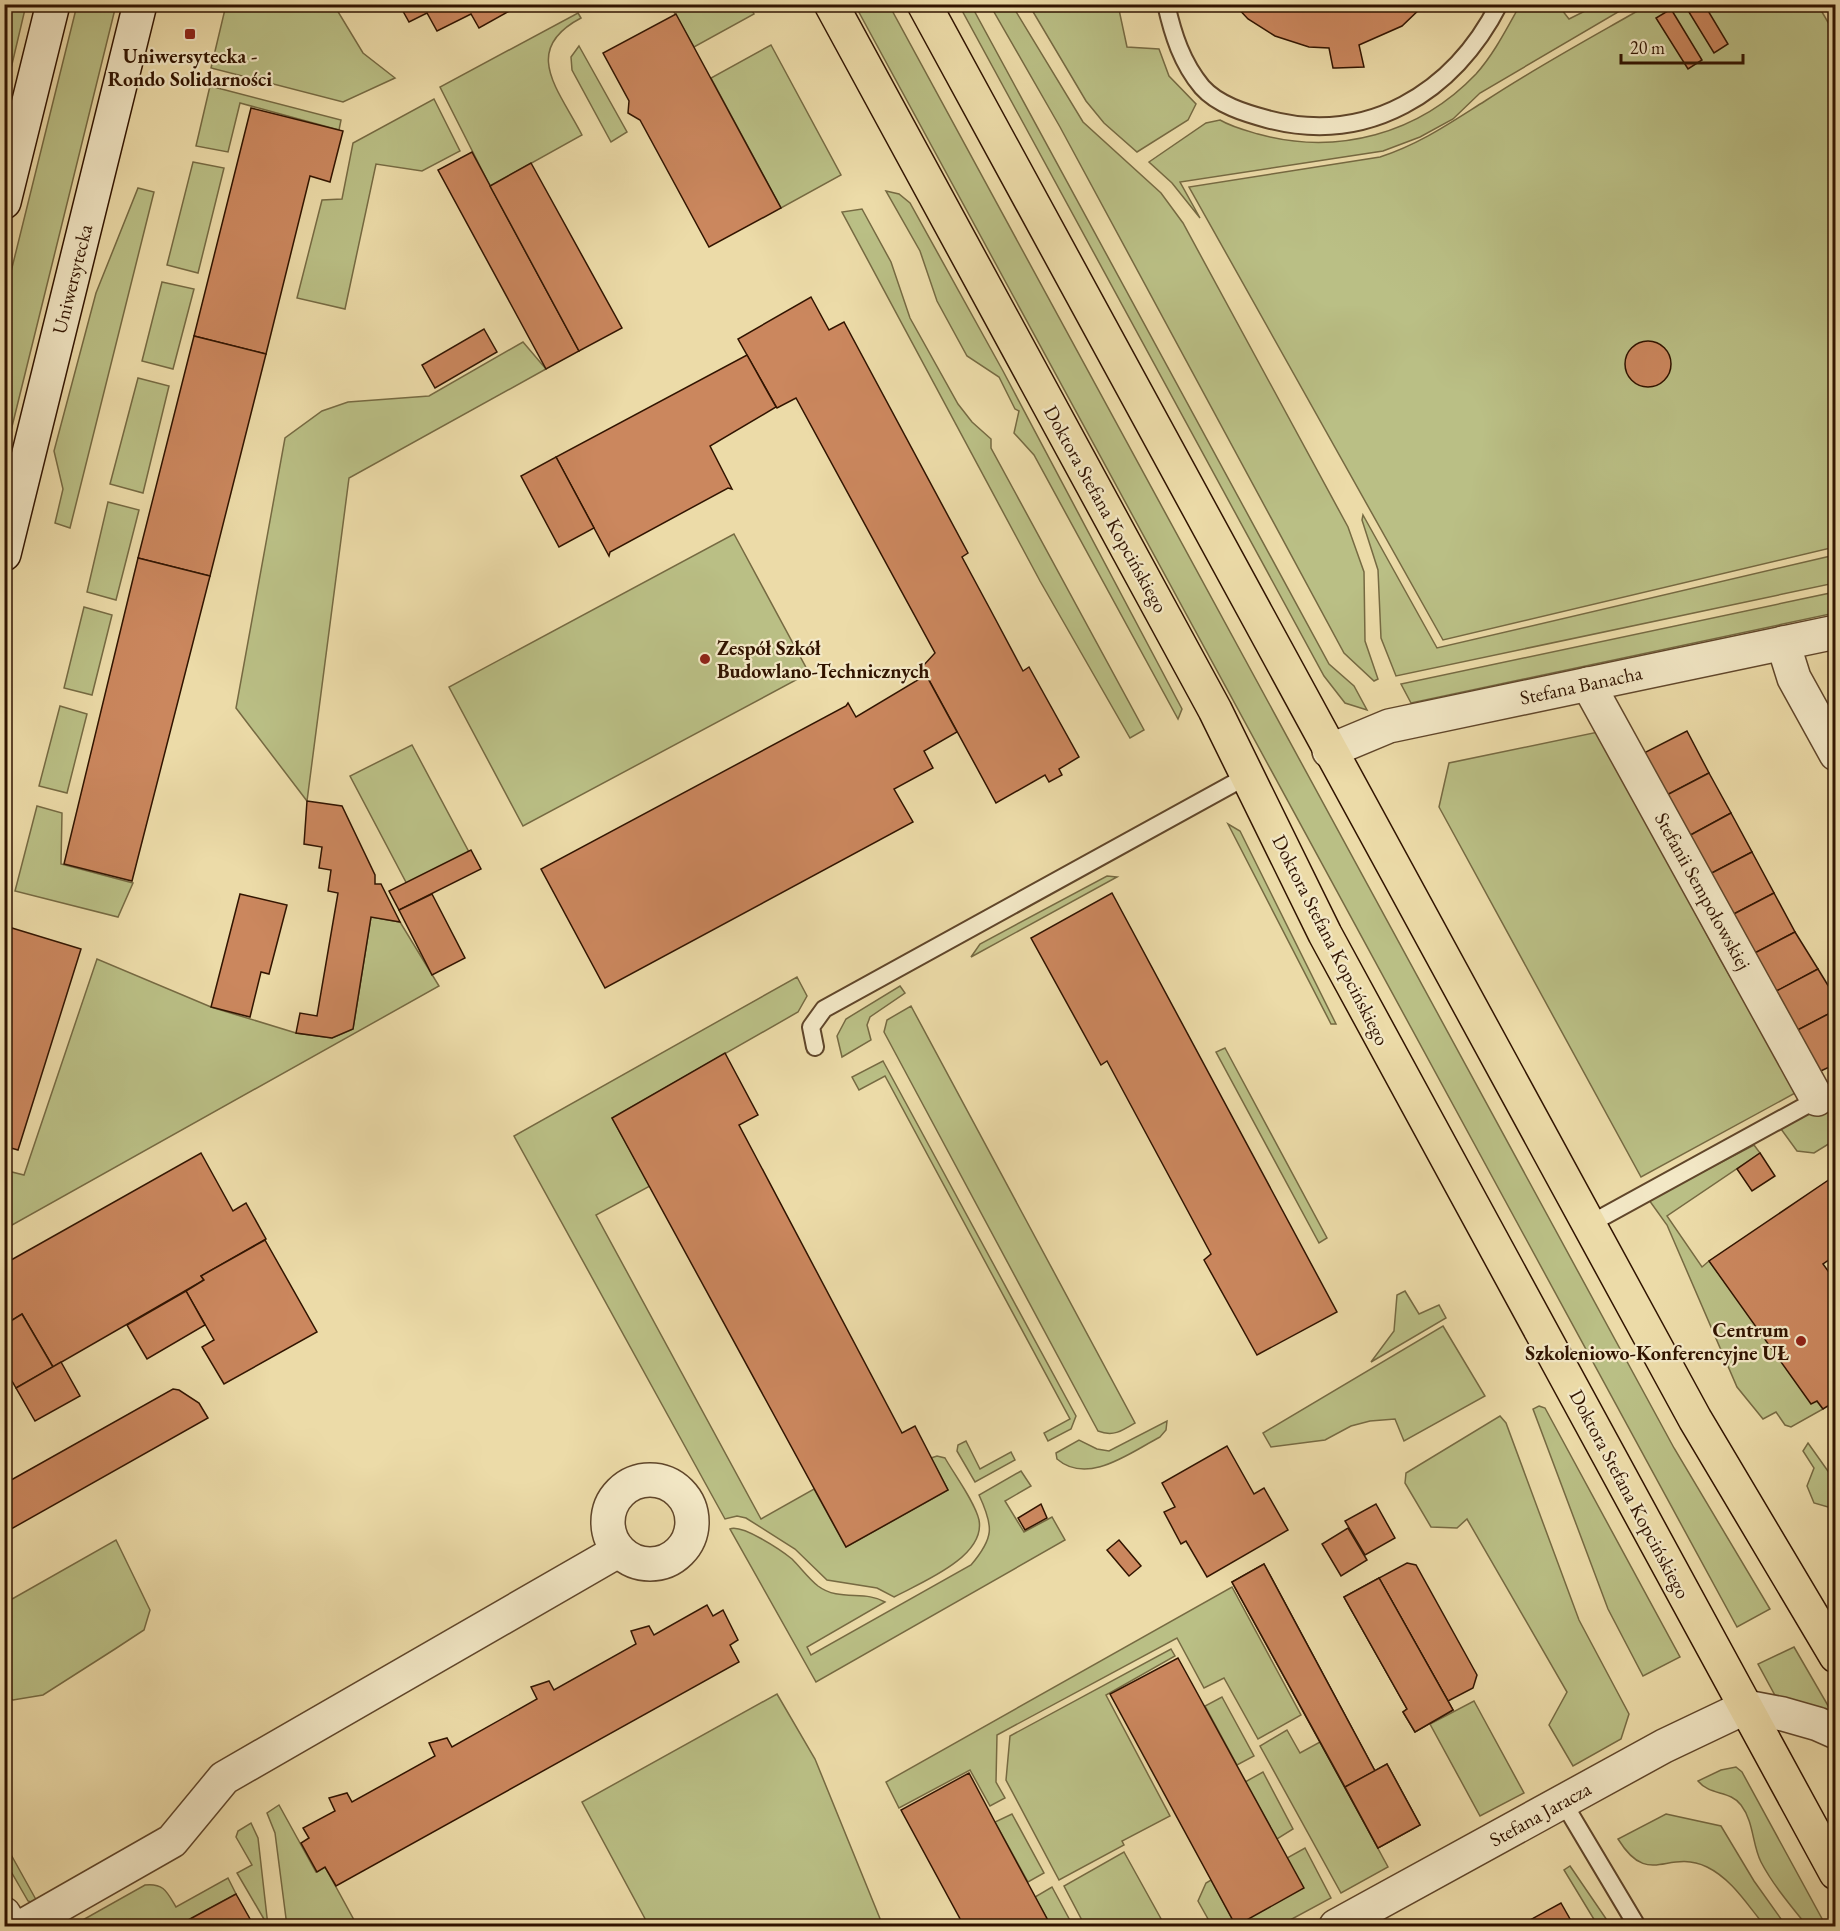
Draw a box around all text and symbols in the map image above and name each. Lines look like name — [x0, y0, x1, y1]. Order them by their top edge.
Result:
marker: Uniwersytecka - Rondo Solidarności — [183, 27, 197, 41]
scale bar — [1621, 27, 1742, 65]
text: 20 m — [1630, 36, 1665, 59]
place label: Uniwersytecka - Rondo Solidarności — [108, 43, 272, 92]
street label: Uniwersytecka — [46, 221, 98, 337]
street label: Doktora Stefana Kopcińskiego — [1038, 401, 1174, 617]
place label: Zespół Szkół Budowlano-Technicznych — [717, 635, 930, 684]
marker: Zespół Szkół Budowlano-Technicznych — [698, 652, 712, 666]
street label: Stefana Banacha — [1517, 659, 1645, 711]
street label: Stefanii Sempołowskiej — [1649, 808, 1757, 974]
street label: Doktora Stefana Kopcińskiego — [1266, 830, 1396, 1050]
place label: Centrum Szkoleniowo-Konferencyjne UŁ — [1525, 1317, 1789, 1366]
marker: Centrum Szkoleniowo-Konferencyjne UŁ — [1794, 1334, 1808, 1348]
street label: Doktora Stefana Kopcińskiego — [1564, 1385, 1696, 1603]
street label: Stefana Jaracza — [1485, 1775, 1595, 1853]

